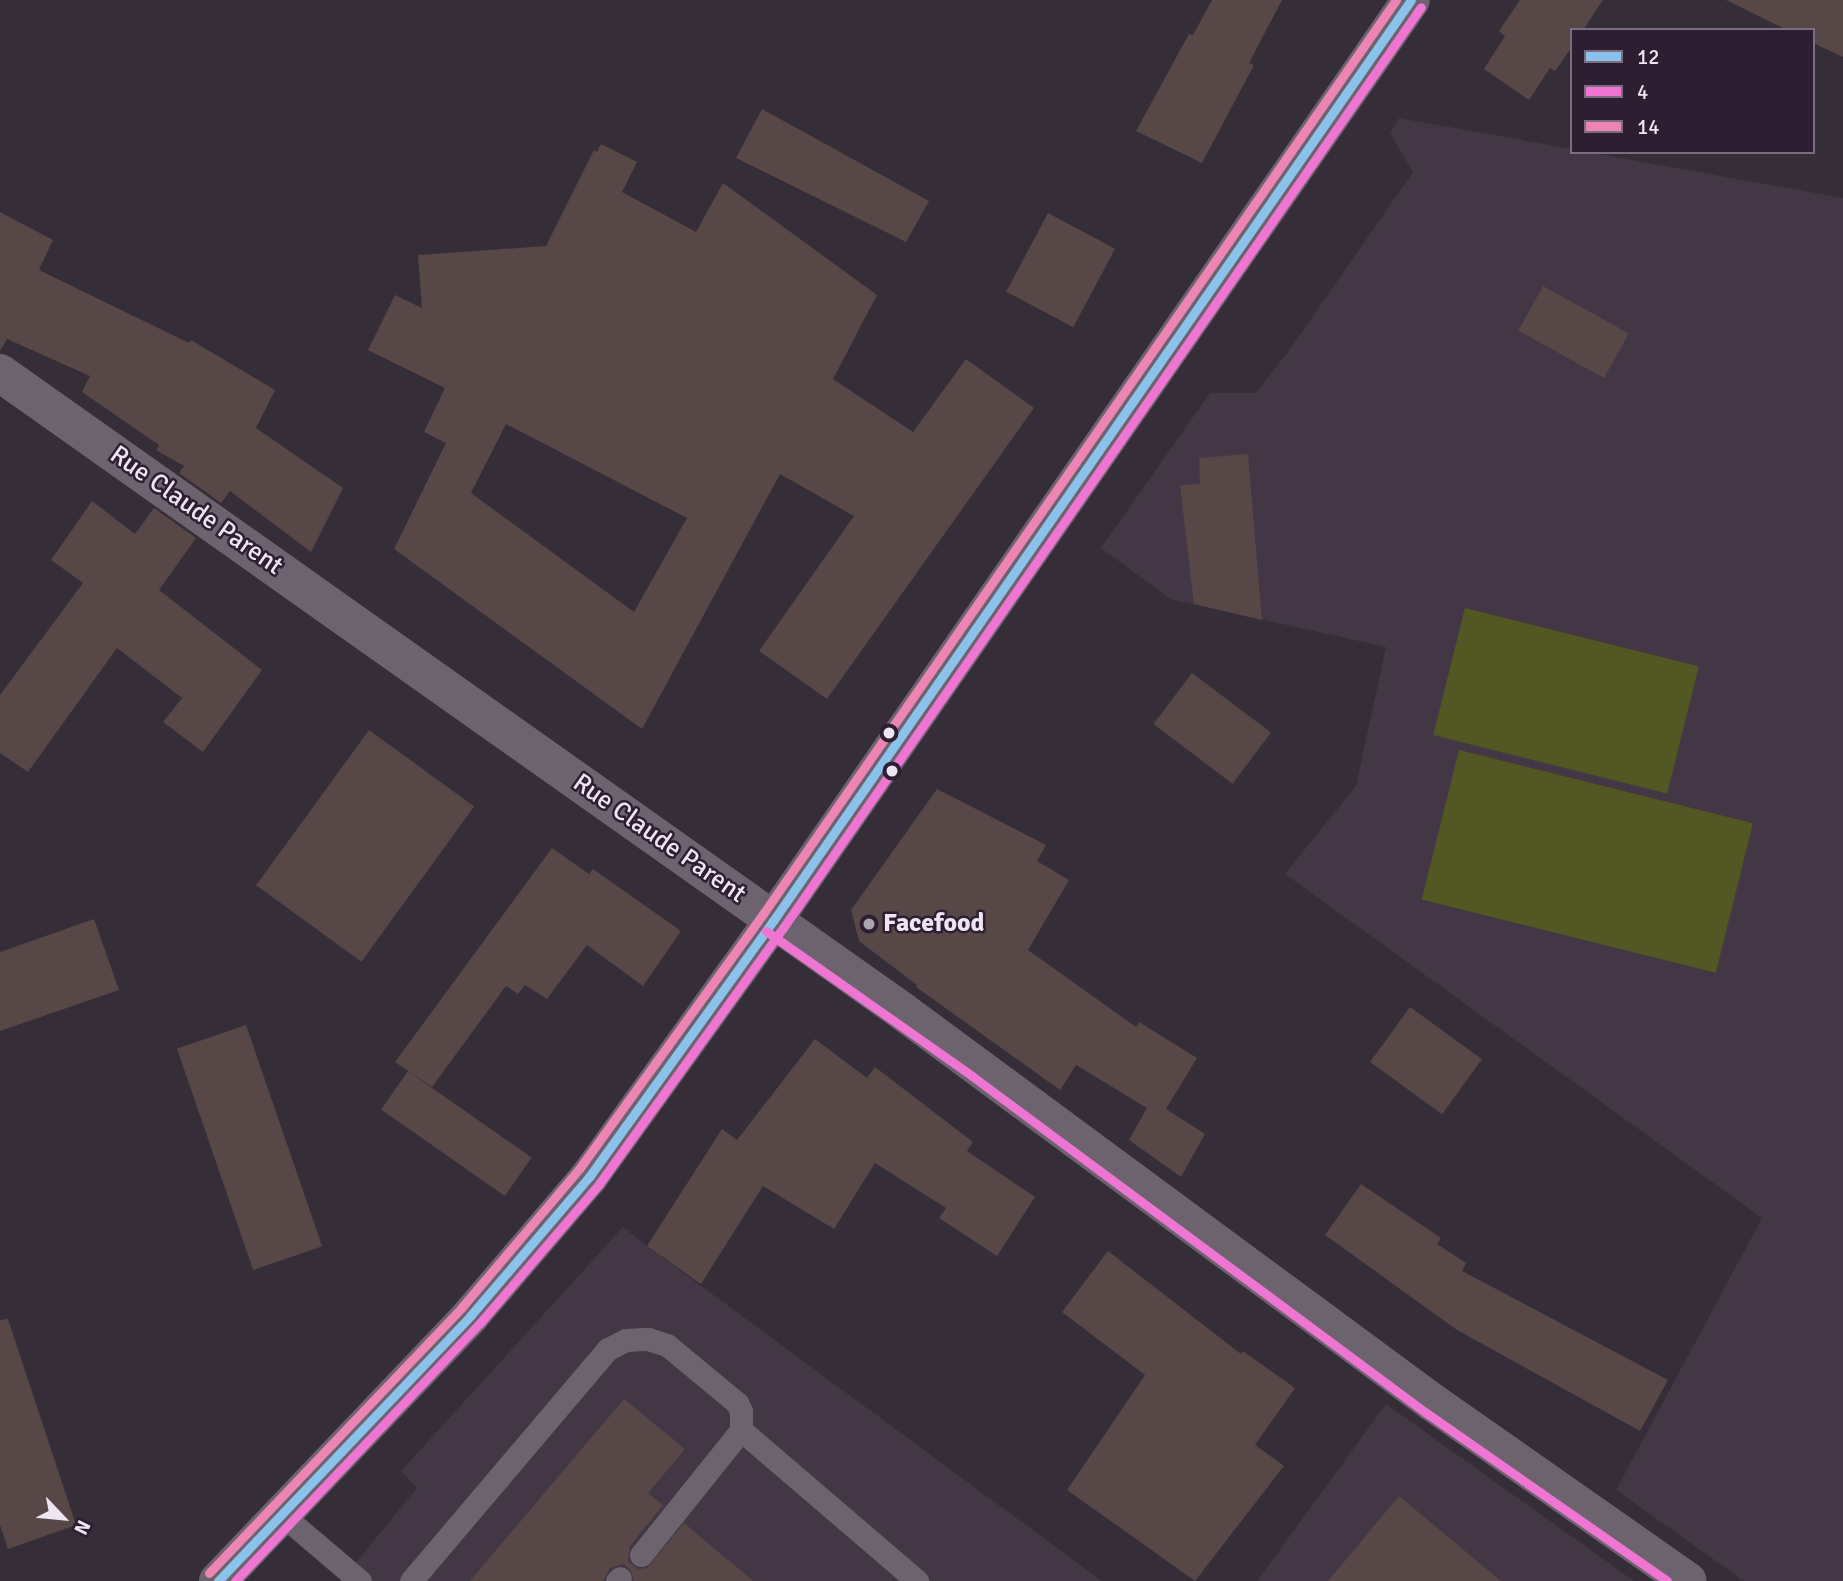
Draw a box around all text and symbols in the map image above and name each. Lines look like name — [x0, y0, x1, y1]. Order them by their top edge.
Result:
legend — [1570, 28, 1815, 154]
text: 12 — [1637, 44, 1660, 70]
text: 4 — [1637, 79, 1648, 105]
text: 14 — [1637, 114, 1660, 140]
street label: Rue Claude Parent — [104, 440, 288, 582]
unlabelled marker — [882, 726, 896, 740]
unlabelled marker — [885, 764, 899, 778]
street label: Rue Claude Parent — [567, 768, 751, 910]
place label: Facefood — [883, 908, 985, 940]
marker: Facefood — [861, 916, 877, 932]
north arrow — [28, 1483, 98, 1553]
text: N — [68, 1516, 96, 1538]

